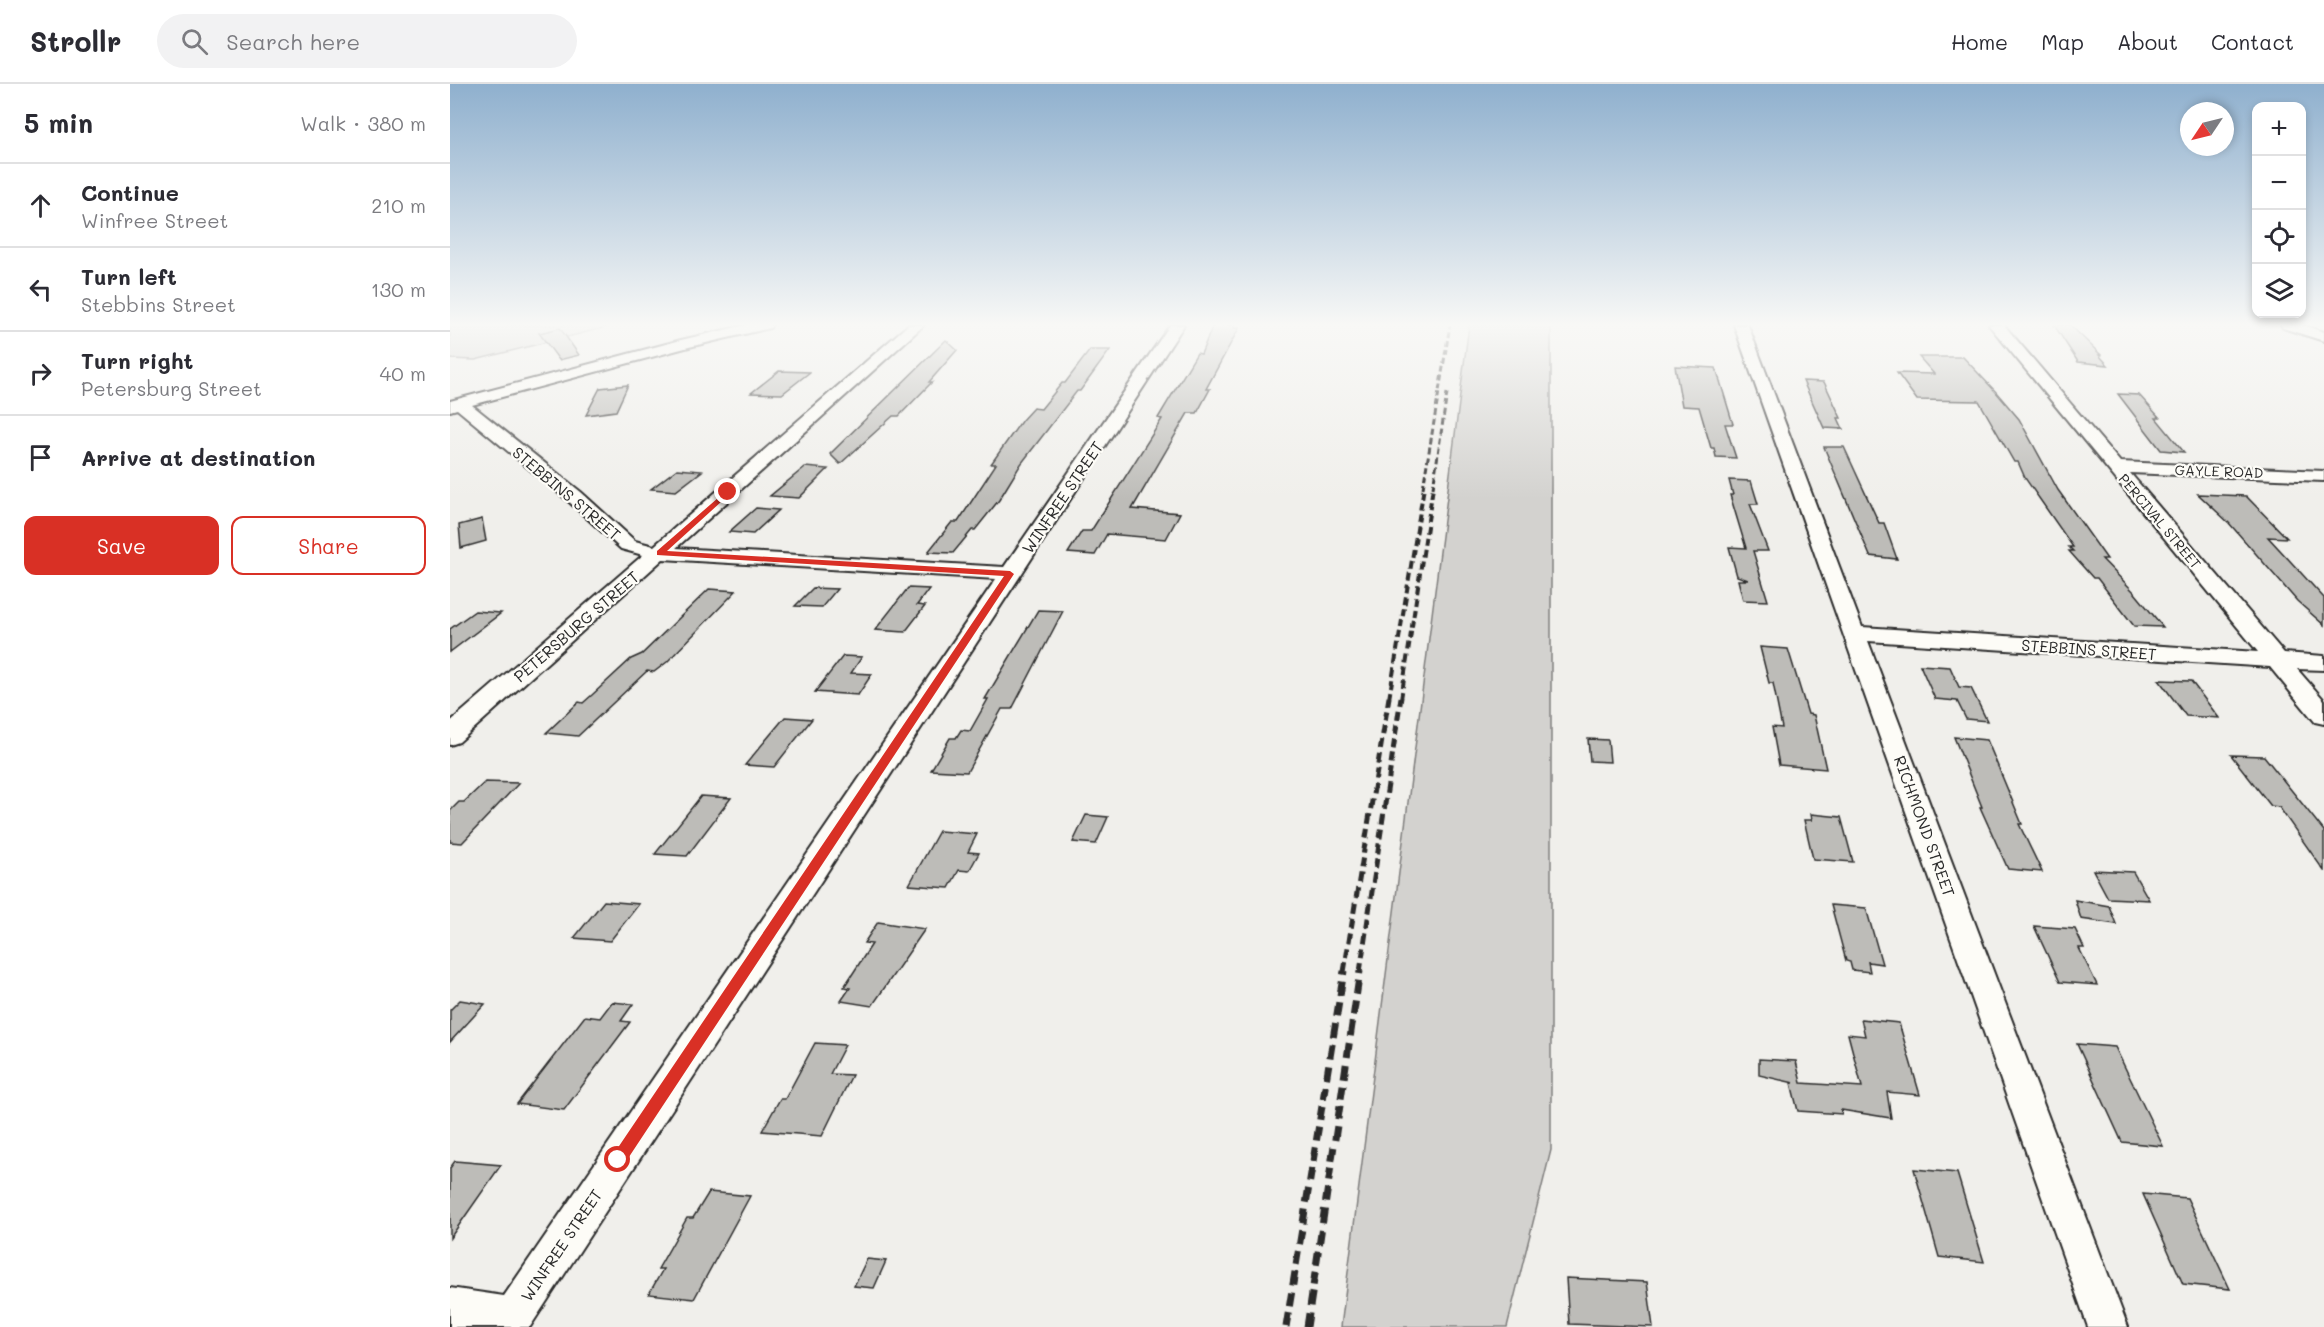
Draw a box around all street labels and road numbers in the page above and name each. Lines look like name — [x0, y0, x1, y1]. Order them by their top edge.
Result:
street label: WINFREE STREET — [1017, 437, 1107, 557]
street label: STEBBINS STREET — [508, 441, 626, 545]
street label: GAYLE ROAD — [2174, 460, 2264, 482]
street label: PERCIVAL STREET — [2115, 469, 2206, 573]
street label: PETERSBURG STREET — [509, 566, 643, 686]
street label: STEBBINS STREET — [2021, 634, 2157, 664]
street label: RICHMOND STREET — [1890, 752, 1960, 900]
street label: WINFREE STREET — [516, 1185, 606, 1305]

